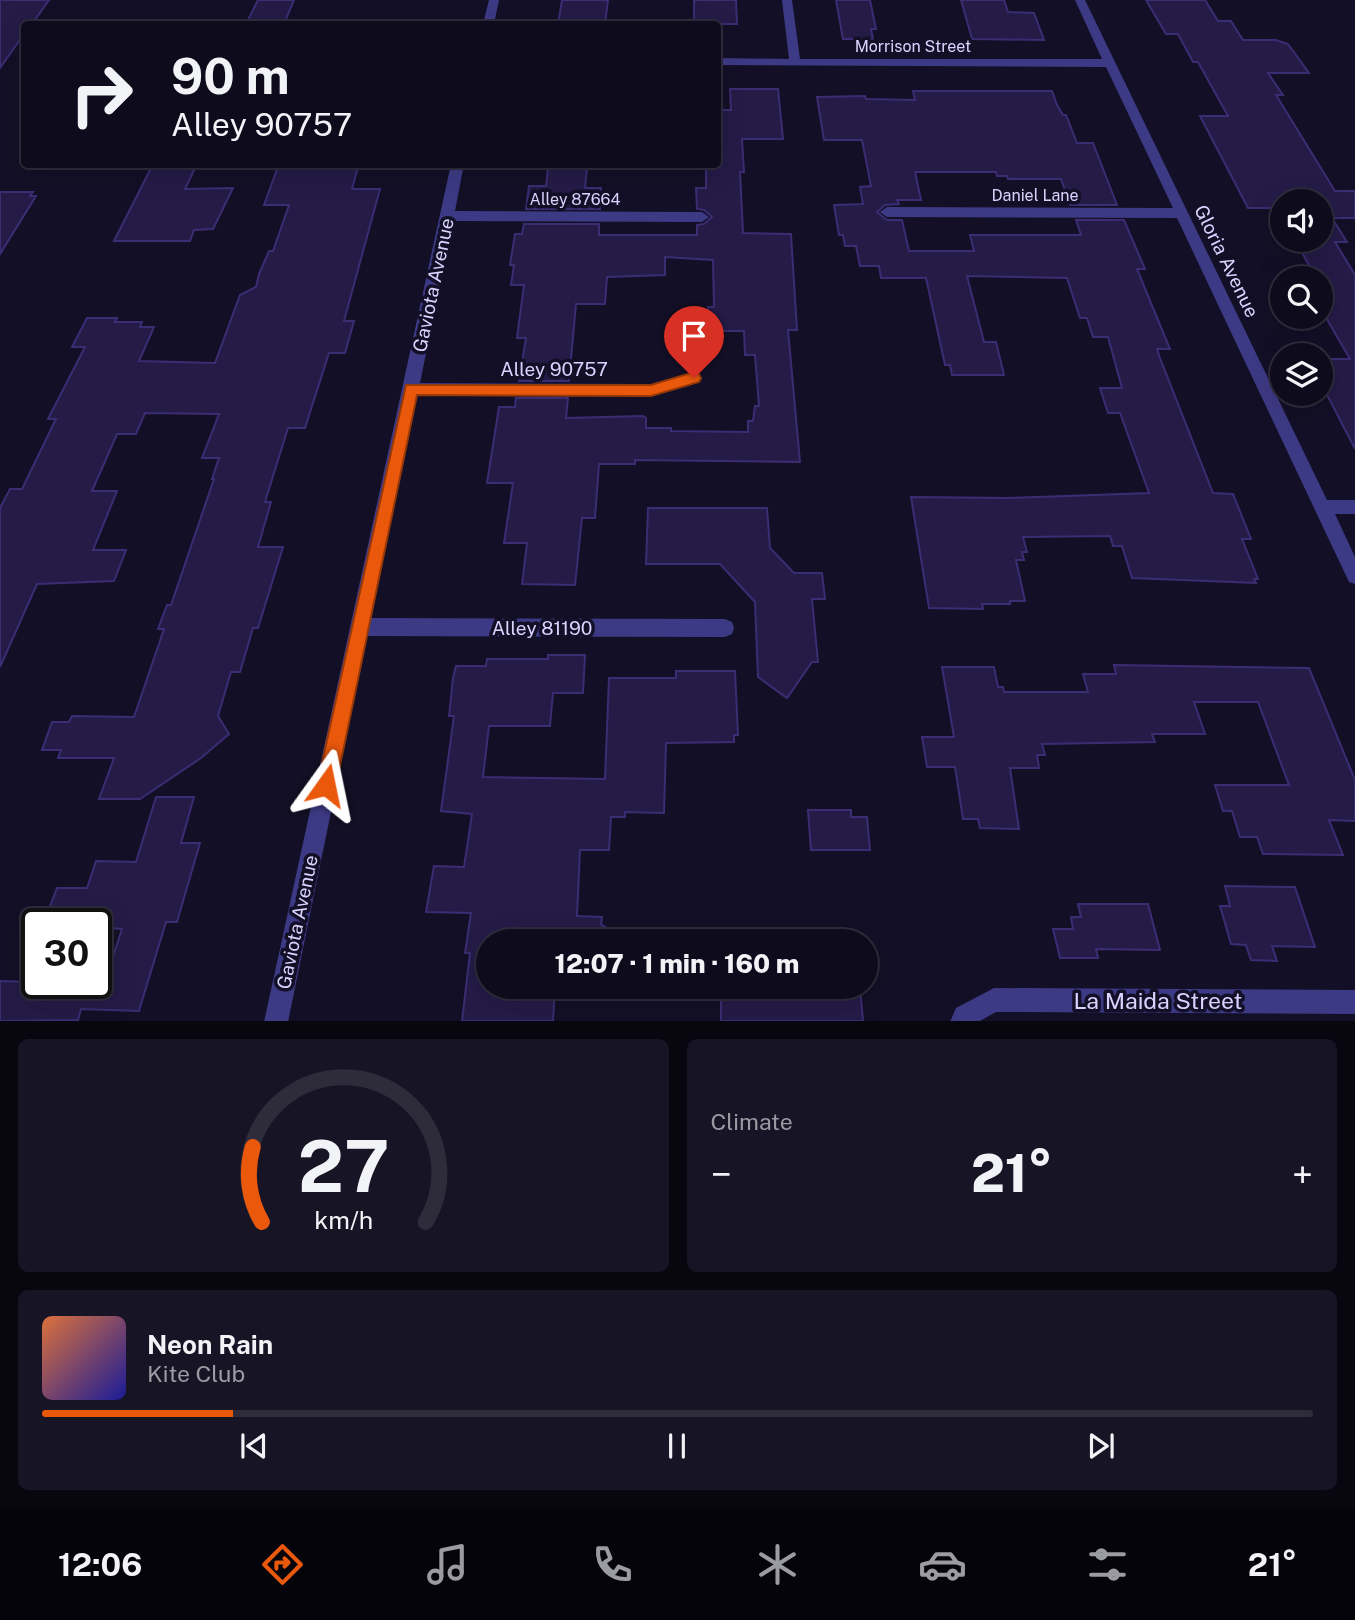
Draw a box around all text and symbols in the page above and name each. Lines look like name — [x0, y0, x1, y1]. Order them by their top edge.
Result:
street label: Morrison Street — [855, 37, 971, 56]
text: 90 m — [171, 47, 290, 105]
icon: right — [56, 49, 147, 140]
text: Alley 90757 — [171, 106, 352, 143]
street label: Daniel Lane — [991, 186, 1079, 205]
map controls — [1270, 189, 1333, 406]
button: sound — [1270, 189, 1333, 252]
street label: Alley 87664 — [530, 190, 620, 209]
street label: Gloria Avenue — [1190, 201, 1264, 321]
street label: Gaviota Avenue — [408, 216, 458, 354]
button: search — [1270, 266, 1333, 329]
pin — [664, 306, 724, 378]
icon: arrive — [675, 317, 713, 355]
button: layers — [1270, 343, 1333, 406]
street label: Alley 90757 — [500, 358, 608, 380]
street label: Alley 81190 — [492, 617, 592, 639]
position arrow — [289, 748, 363, 822]
street label: Gaviota Avenue — [272, 853, 322, 991]
speed limit sign: 30 — [21, 908, 112, 999]
text: 12:07 · 1 min · 160 m — [555, 948, 799, 979]
street label: La Maida Street — [1073, 987, 1243, 1014]
text: Climate — [711, 1108, 793, 1135]
text: 27 — [297, 1123, 389, 1208]
text: 21° — [971, 1143, 1053, 1204]
text: − — [711, 1152, 732, 1197]
text: + — [1292, 1152, 1313, 1197]
text: km/h — [314, 1204, 373, 1234]
text: Neon Rain — [147, 1329, 273, 1360]
text: Kite Club — [147, 1360, 245, 1387]
icon: previous — [235, 1427, 273, 1465]
icon: pause — [658, 1427, 696, 1465]
icon: next — [1082, 1427, 1120, 1465]
icon: directions — [258, 1540, 307, 1589]
icon: music — [423, 1540, 472, 1589]
icon: phone — [588, 1540, 637, 1589]
icon: climate — [753, 1540, 802, 1589]
icon: car — [918, 1540, 967, 1589]
icon: filters — [1083, 1540, 1132, 1589]
text: 12:06 — [58, 1546, 142, 1583]
text: 21° — [1248, 1546, 1297, 1583]

